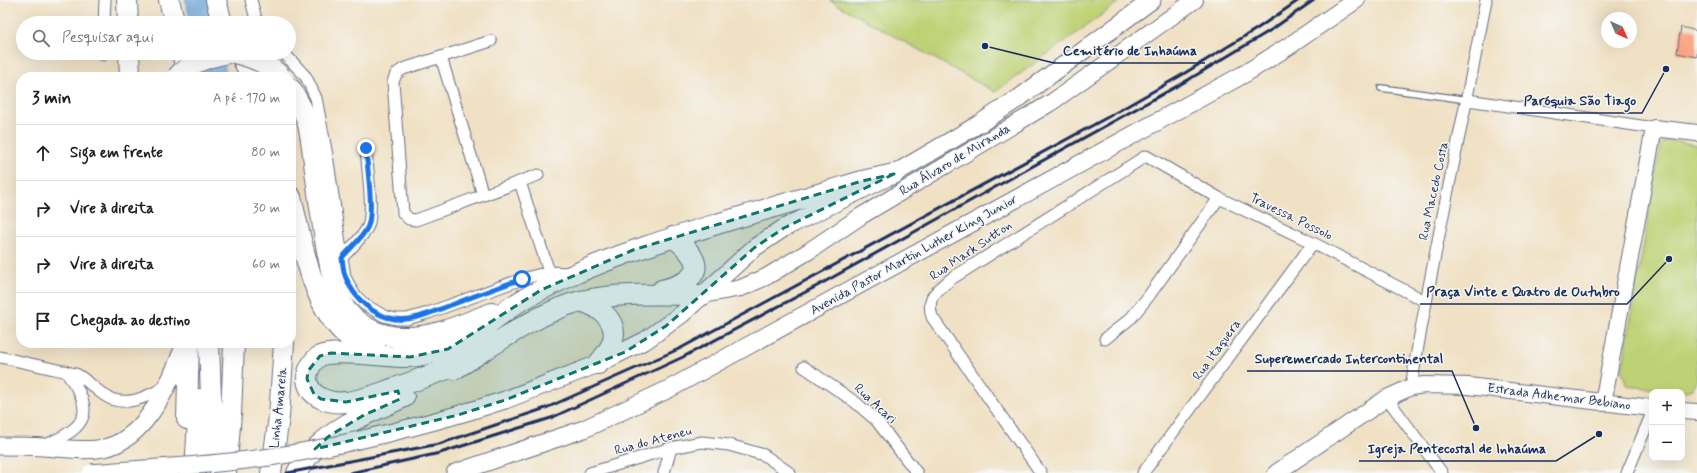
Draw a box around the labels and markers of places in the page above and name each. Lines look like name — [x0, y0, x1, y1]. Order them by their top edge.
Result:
callout: Cemitério de Inhaúma — [1054, 37, 1205, 63]
callout: Paróquia São Tiago — [1517, 87, 1642, 113]
callout: Praça Vinte e Quatro de Outubro — [1420, 278, 1627, 304]
callout: Superemercado Intercontinental — [1247, 345, 1452, 371]
callout: Igreja Pentecostal de Inhaúma — [1359, 435, 1556, 461]

